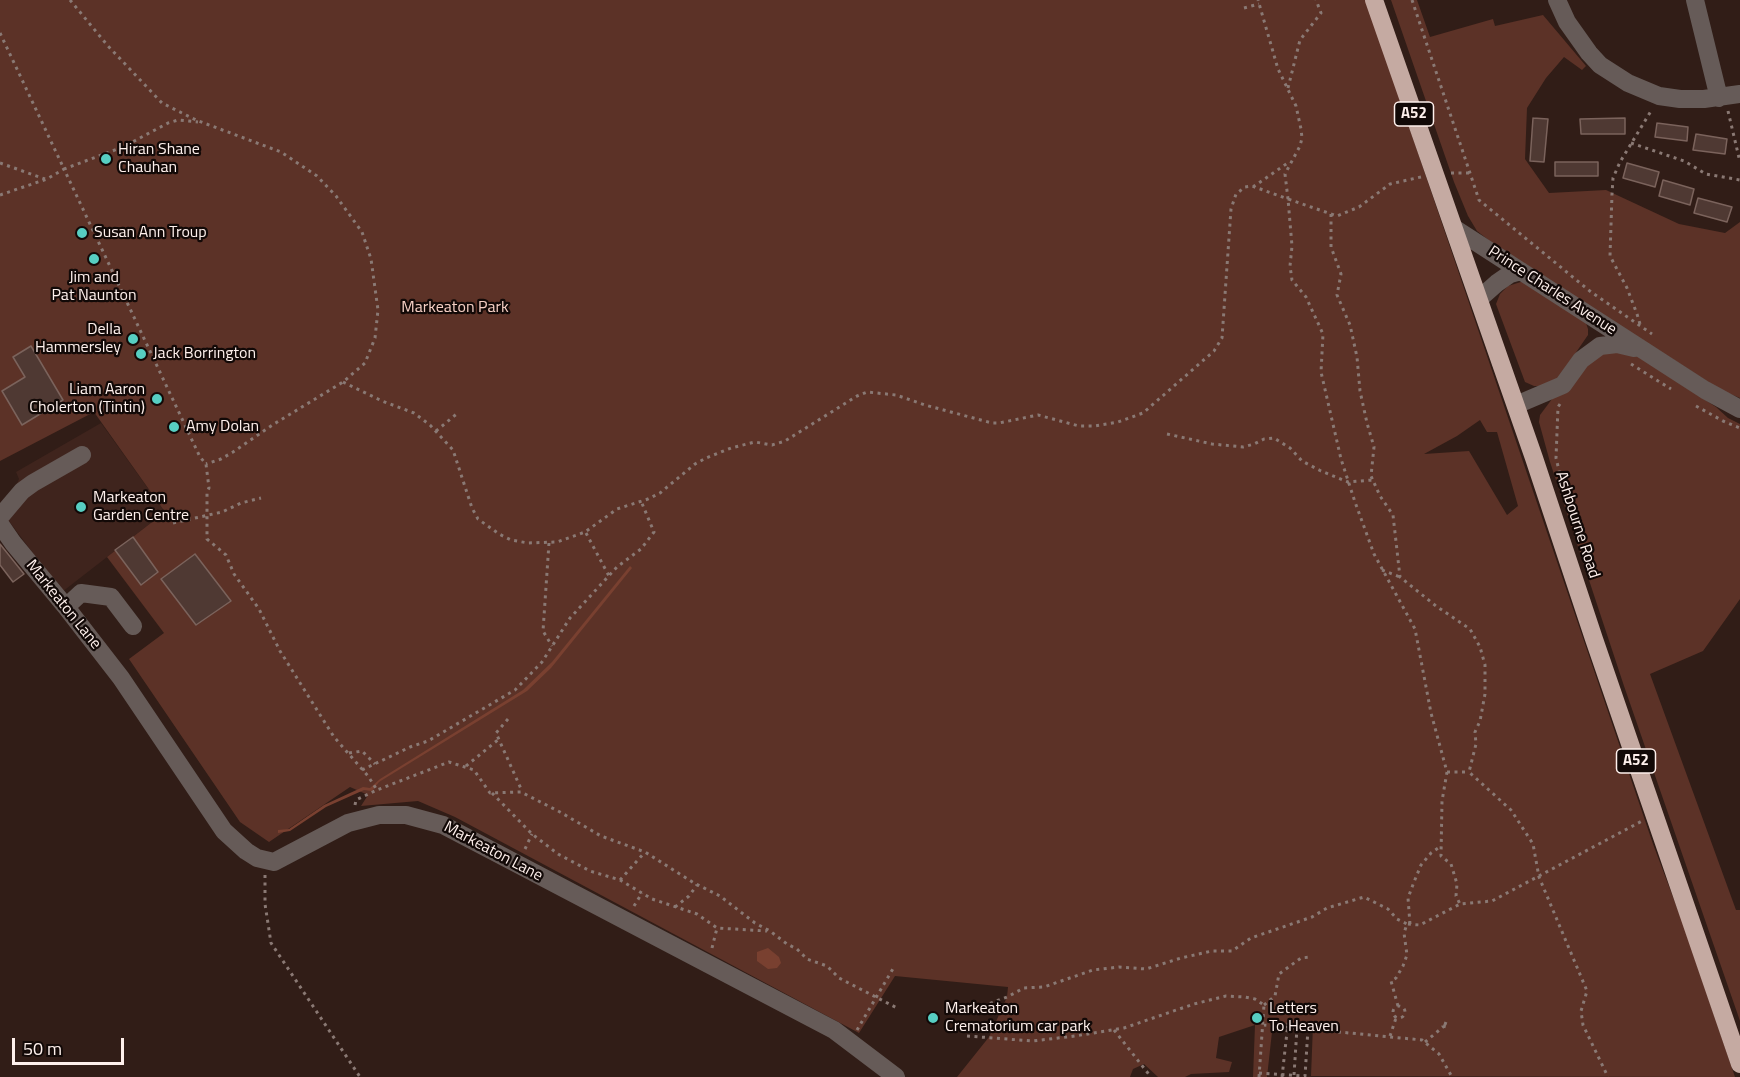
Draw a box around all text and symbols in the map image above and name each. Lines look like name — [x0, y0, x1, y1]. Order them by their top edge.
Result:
road number: A52 — [1394, 102, 1434, 126]
place label: Hiran Shane Chauhan — [118, 140, 200, 178]
marker: Hiran Shane Chauhan — [99, 152, 113, 166]
place label: Susan Ann Troup — [94, 223, 207, 243]
marker: Susan Ann Troup — [75, 226, 89, 240]
street label: Prince Charles Avenue — [1484, 242, 1620, 340]
marker: Jim and Pat Naunton — [87, 252, 101, 266]
place label: Jim and Pat Naunton — [51, 268, 137, 306]
park label: Markeaton Park — [401, 298, 509, 318]
place label: Della Hammersley — [35, 320, 121, 358]
marker: Della Hammersley — [126, 332, 140, 346]
place label: Jack Borrington — [153, 344, 256, 364]
marker: Jack Borrington — [134, 347, 148, 361]
place label: Liam Aaron Cholerton (Tintin) — [29, 380, 145, 418]
marker: Liam Aaron Cholerton (Tintin) — [150, 392, 164, 406]
place label: Amy Dolan — [186, 417, 259, 437]
marker: Amy Dolan — [167, 420, 181, 434]
street label: Ashbourne Road — [1551, 469, 1603, 581]
place label: Markeaton Garden Centre — [93, 488, 189, 526]
marker: Markeaton Garden Centre — [74, 500, 88, 514]
street label: Markeaton Lane — [21, 557, 105, 653]
road number: A52 — [1616, 749, 1656, 773]
street label: Markeaton Lane — [440, 818, 546, 886]
place label: Markeaton Crematorium car park — [945, 999, 1091, 1037]
place label: Letters To Heaven — [1269, 999, 1339, 1037]
marker: Markeaton Crematorium car park — [926, 1011, 940, 1025]
marker: Letters To Heaven — [1250, 1011, 1264, 1025]
scale bar — [15, 1026, 128, 1064]
text: 50 m — [23, 1035, 62, 1062]

